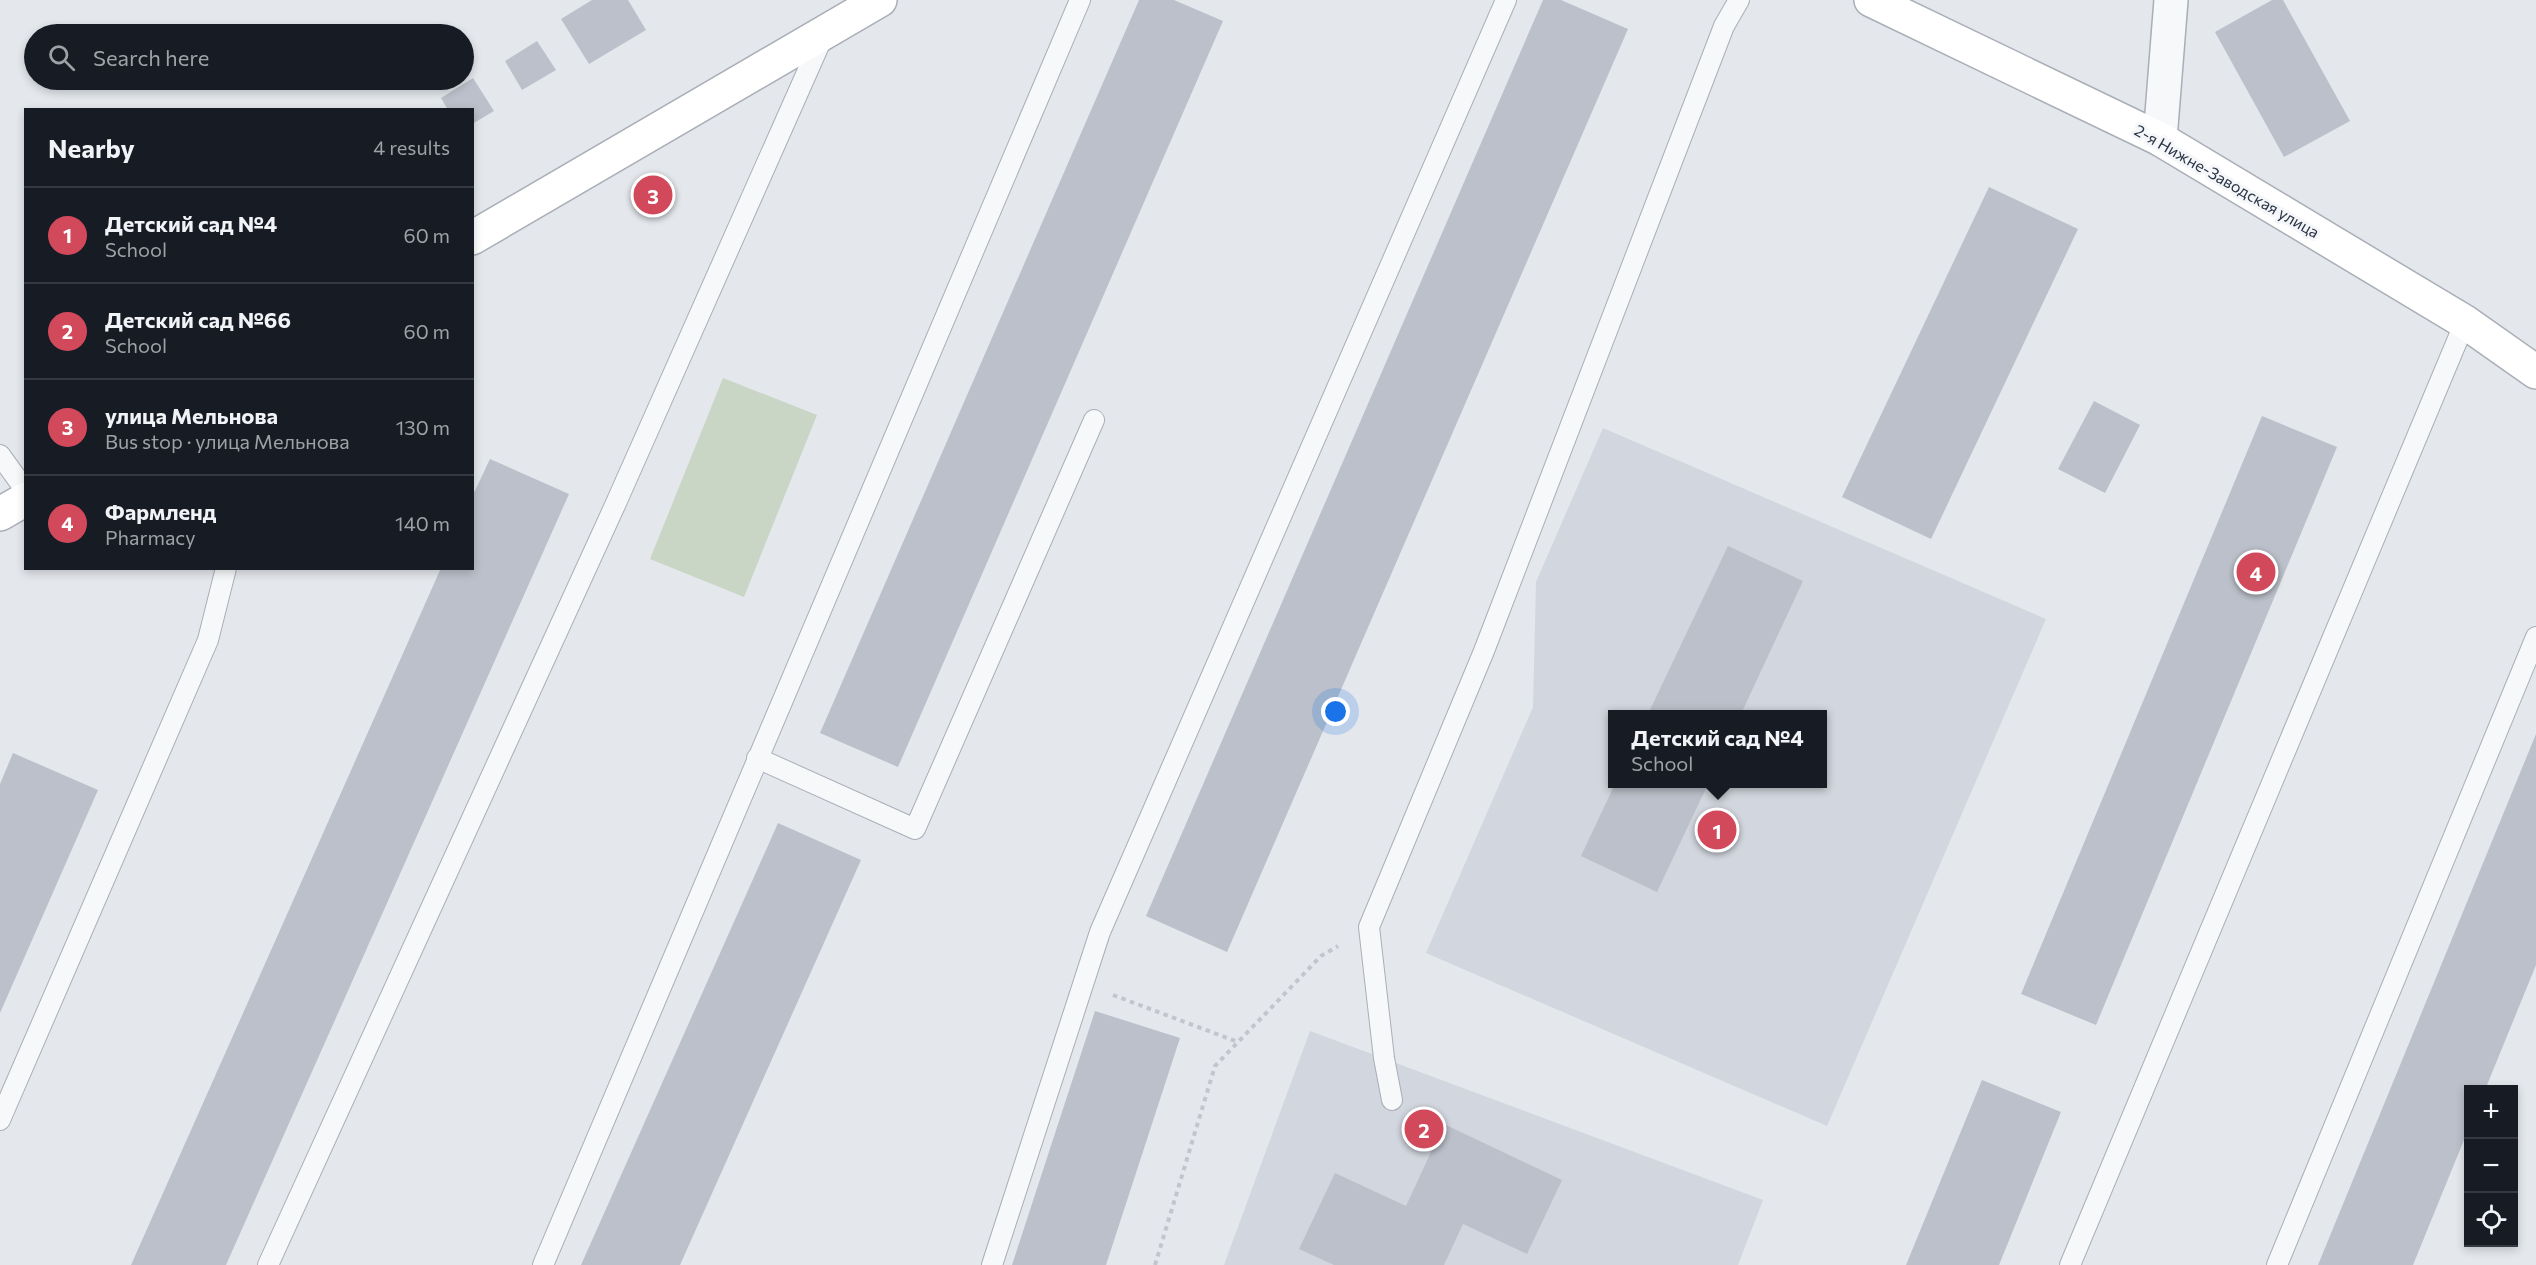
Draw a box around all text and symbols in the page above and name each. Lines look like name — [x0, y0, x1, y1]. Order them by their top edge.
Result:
search box — [24, 24, 474, 90]
icon: search — [45, 41, 78, 74]
text: Search here — [93, 44, 209, 71]
street label: 2-я Нижне-Заводская улица — [2132, 120, 2323, 241]
text: Nearby — [48, 132, 135, 163]
text: 4 results — [373, 135, 450, 159]
pin: 3 — [634, 172, 672, 218]
text: Детский сад №4 — [105, 210, 277, 237]
text: 1 — [63, 223, 72, 247]
text: 60 m — [404, 223, 450, 247]
text: School — [105, 237, 167, 261]
text: Детский сад №66 — [105, 306, 291, 333]
text: 2 — [62, 319, 73, 343]
text: 60 m — [404, 319, 450, 343]
text: School — [105, 333, 167, 357]
text: улица Мельнова — [105, 402, 278, 429]
text: 3 — [62, 415, 73, 439]
text: 130 m — [396, 415, 450, 439]
text: Bus stop · улица Мельнова — [105, 429, 350, 453]
text: Фармленд — [105, 498, 216, 525]
text: 4 — [61, 511, 74, 535]
text: 140 m — [395, 511, 450, 535]
text: Pharmacy — [105, 525, 196, 549]
pin: 4 — [2236, 550, 2276, 594]
your location — [1321, 697, 1350, 726]
popup — [1608, 710, 1827, 788]
text: Детский сад №4 — [1631, 724, 1804, 751]
text: School — [1631, 751, 1693, 775]
pin: 1 — [1698, 808, 1736, 852]
map controls — [2464, 1085, 2518, 1247]
button: + — [2464, 1085, 2518, 1139]
pin: 2 — [1404, 1106, 1444, 1152]
button: − — [2464, 1139, 2518, 1193]
button: locate — [2464, 1193, 2518, 1247]

